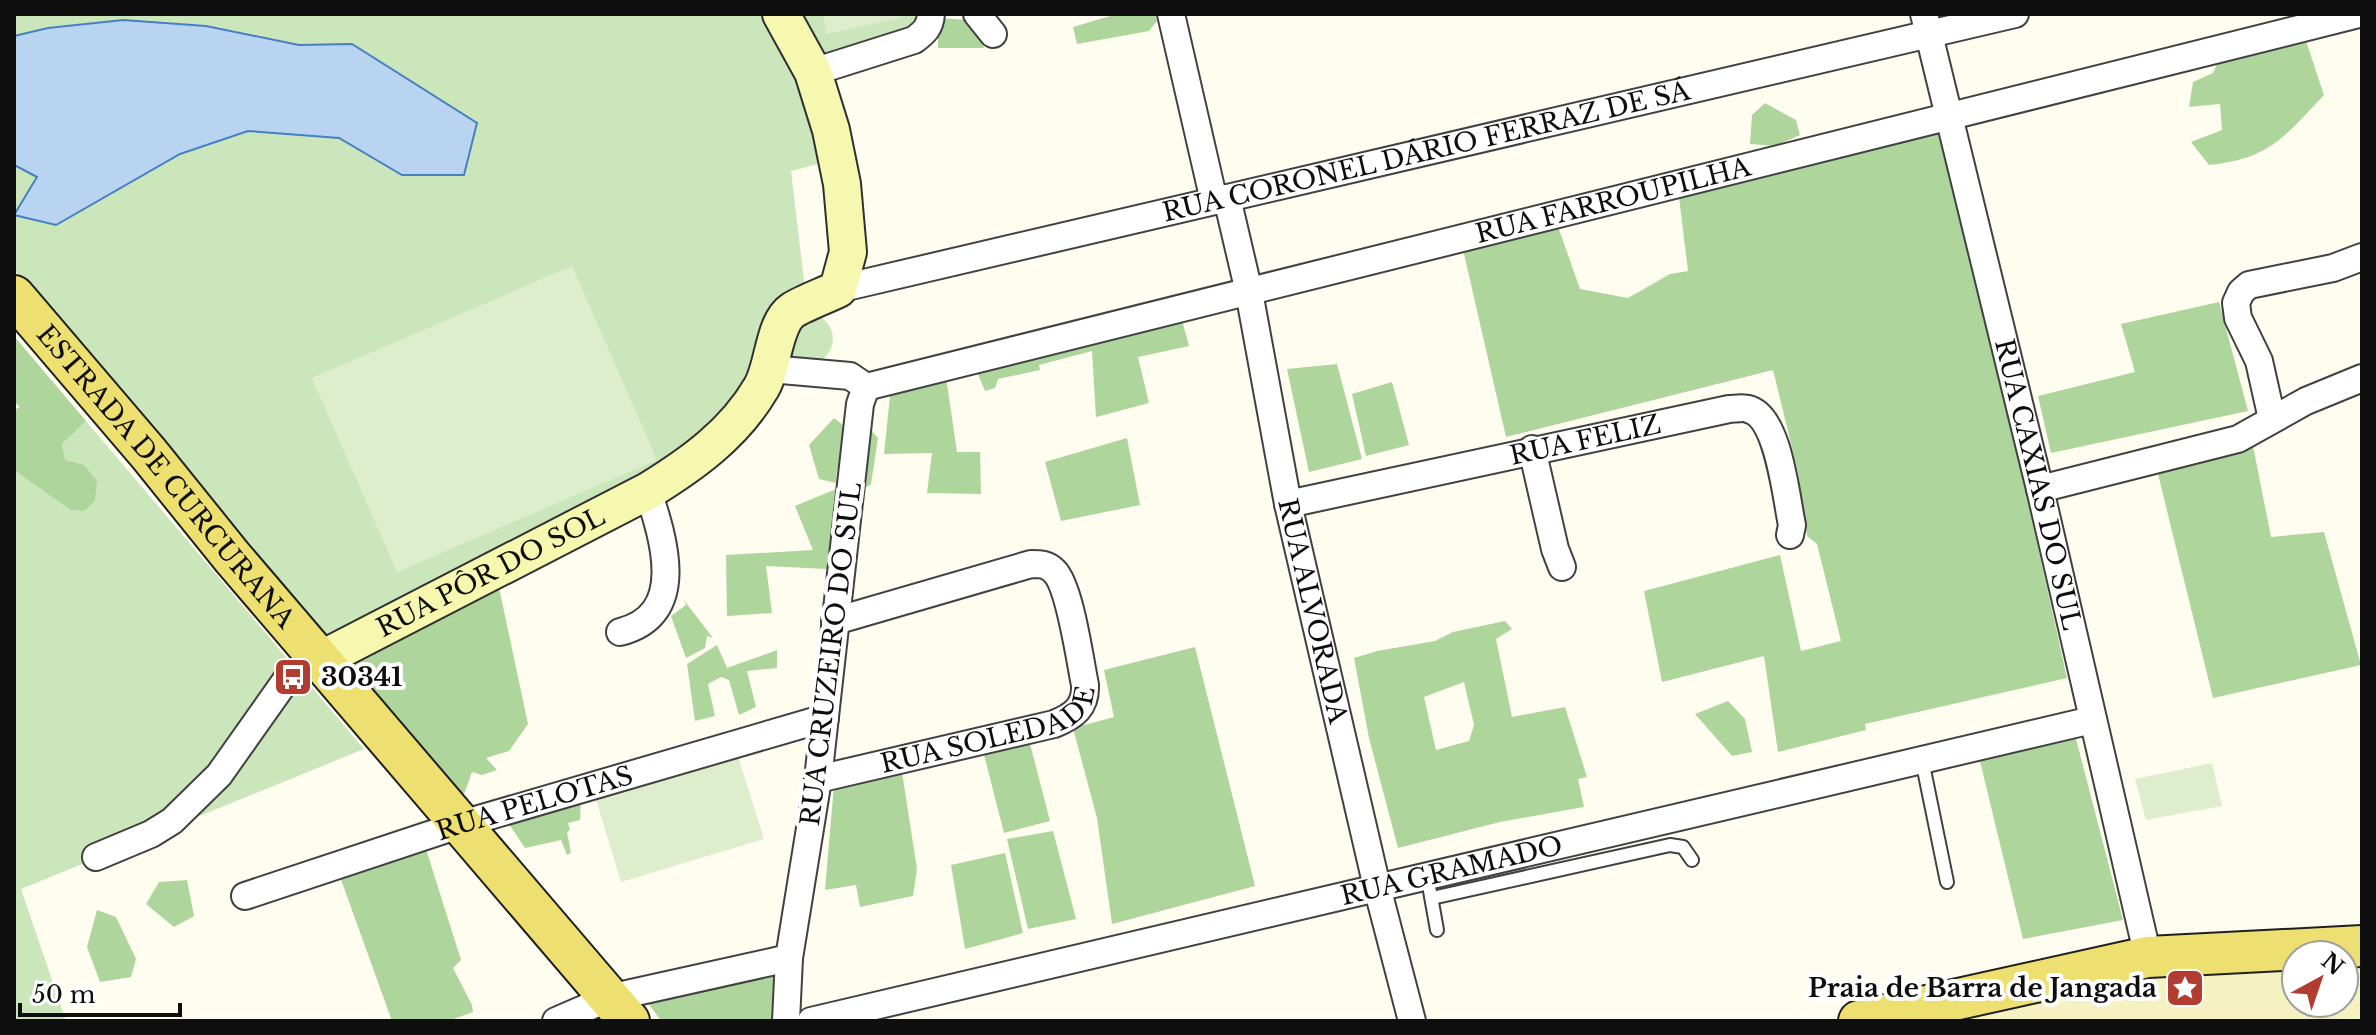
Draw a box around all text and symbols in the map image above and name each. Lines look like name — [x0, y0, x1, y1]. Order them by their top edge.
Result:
street label: RUA CORONEL DÁRIO FERRAZ DE SÁ — [1159, 74, 1694, 229]
street label: RUA FARROUPILHA — [1472, 150, 1755, 250]
street label: ESTRADA DE CURCURANA — [30, 319, 302, 635]
street label: RUA CAXIAS DO SUL — [1988, 336, 2088, 633]
street label: RUA FELIZ — [1507, 408, 1664, 472]
street label: RUA CRUZEIRO DO SUL — [794, 480, 868, 828]
street label: RUA ALVORADA — [1271, 495, 1355, 728]
street label: RUA PÔR DO SOL — [371, 500, 610, 644]
bus stop icon: 30341 — [272, 656, 314, 698]
place label: 30341 — [321, 661, 402, 693]
street label: RUA SOLEDADE — [877, 683, 1102, 780]
street label: RUA PELOTAS — [432, 759, 636, 847]
street label: RUA GRAMADO — [1337, 829, 1566, 912]
north arrow — [2280, 939, 2360, 1019]
text: N — [2316, 947, 2349, 981]
scale bar — [20, 967, 180, 1017]
place icon: Praia de Barra de Jangada — [2164, 967, 2206, 1009]
place label: Praia de Barra de Jangada — [1808, 972, 2157, 1004]
text: 50 m — [32, 980, 96, 1009]

